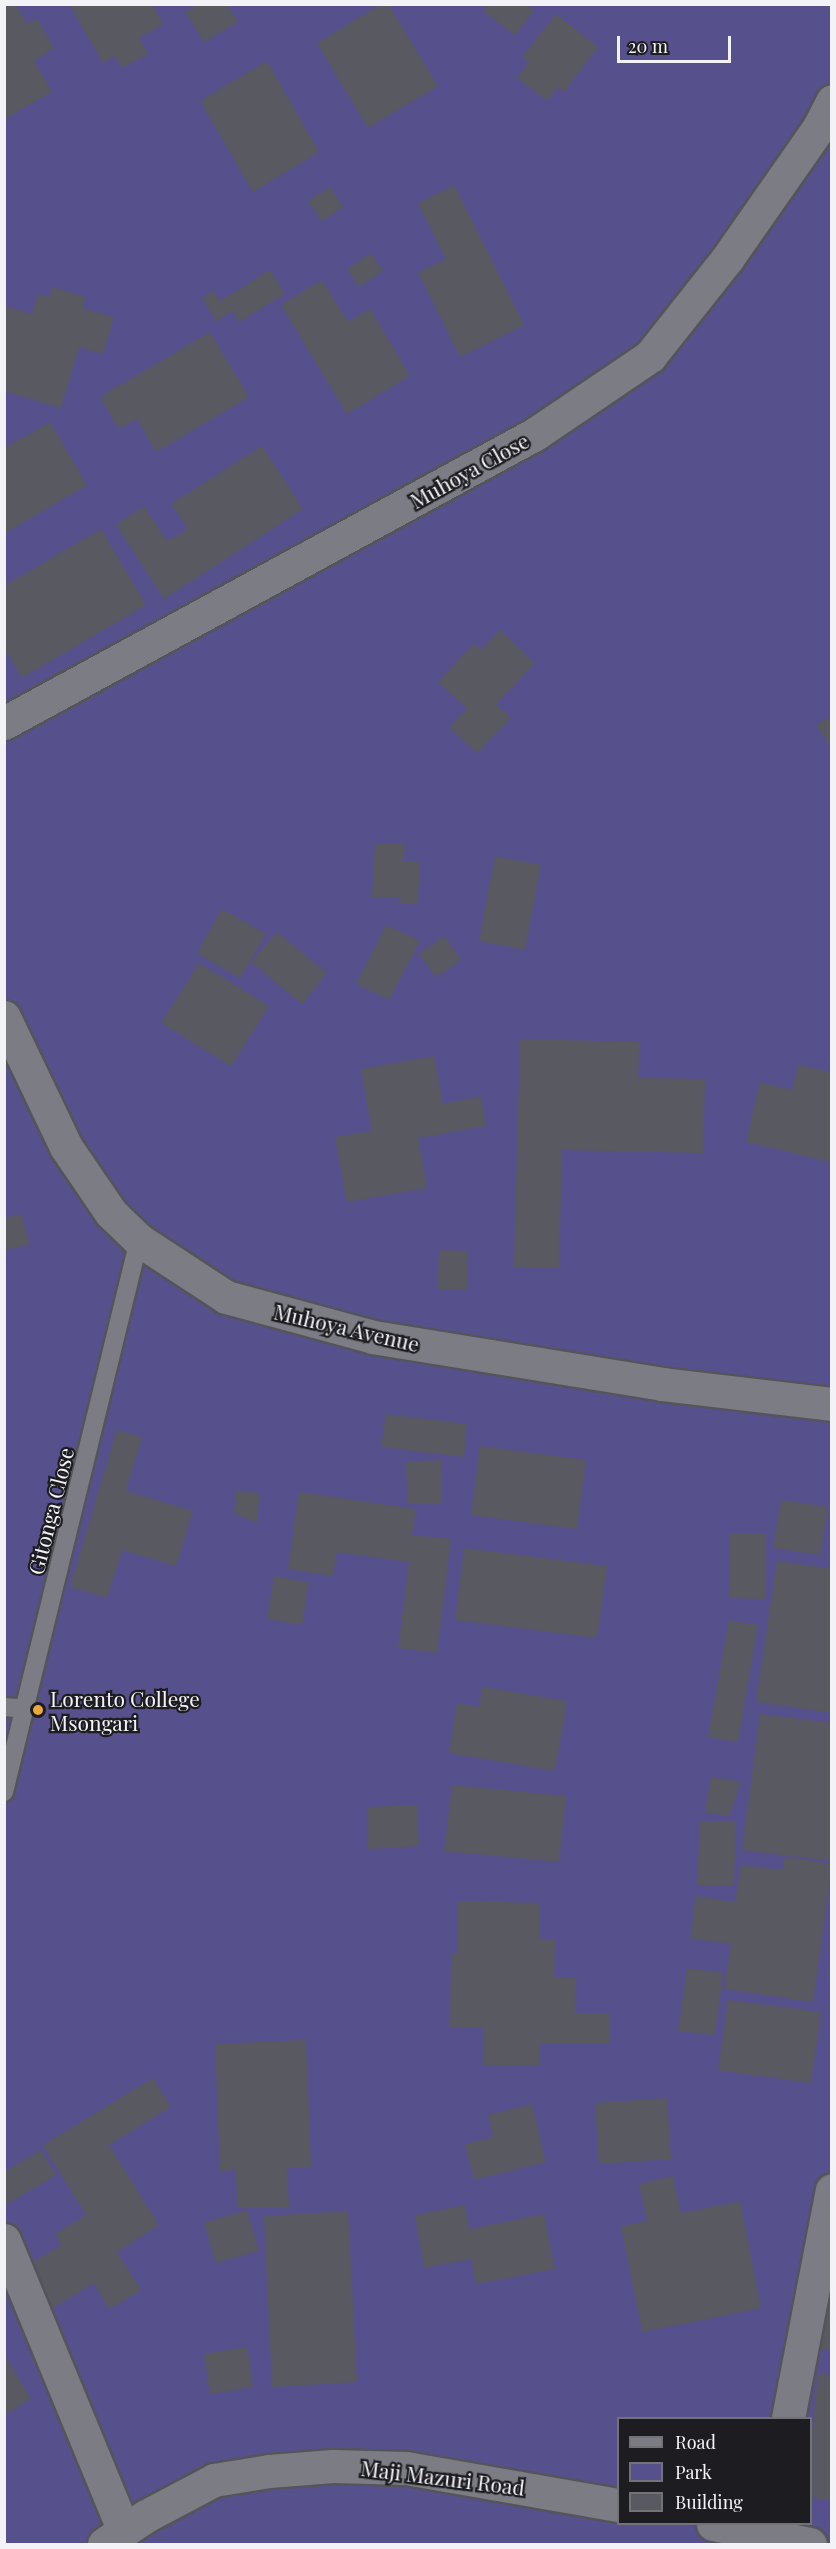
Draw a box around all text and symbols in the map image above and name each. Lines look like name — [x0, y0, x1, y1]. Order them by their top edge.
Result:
scale bar — [620, 24, 734, 62]
text: 20 m — [628, 34, 668, 58]
street label: Muhoya Close — [405, 427, 533, 513]
street label: Muhoya Avenue — [271, 1298, 423, 1356]
street label: Gitonga Close — [22, 1445, 78, 1577]
place label: Lorento College Msongari — [50, 1685, 200, 1735]
marker: Lorento College Msongari — [31, 1703, 45, 1717]
legend — [617, 2417, 812, 2525]
text: Road — [675, 2430, 716, 2454]
street label: Maji Mazuri Road — [360, 2454, 526, 2500]
text: Park — [675, 2460, 712, 2484]
text: Building — [675, 2490, 743, 2514]

